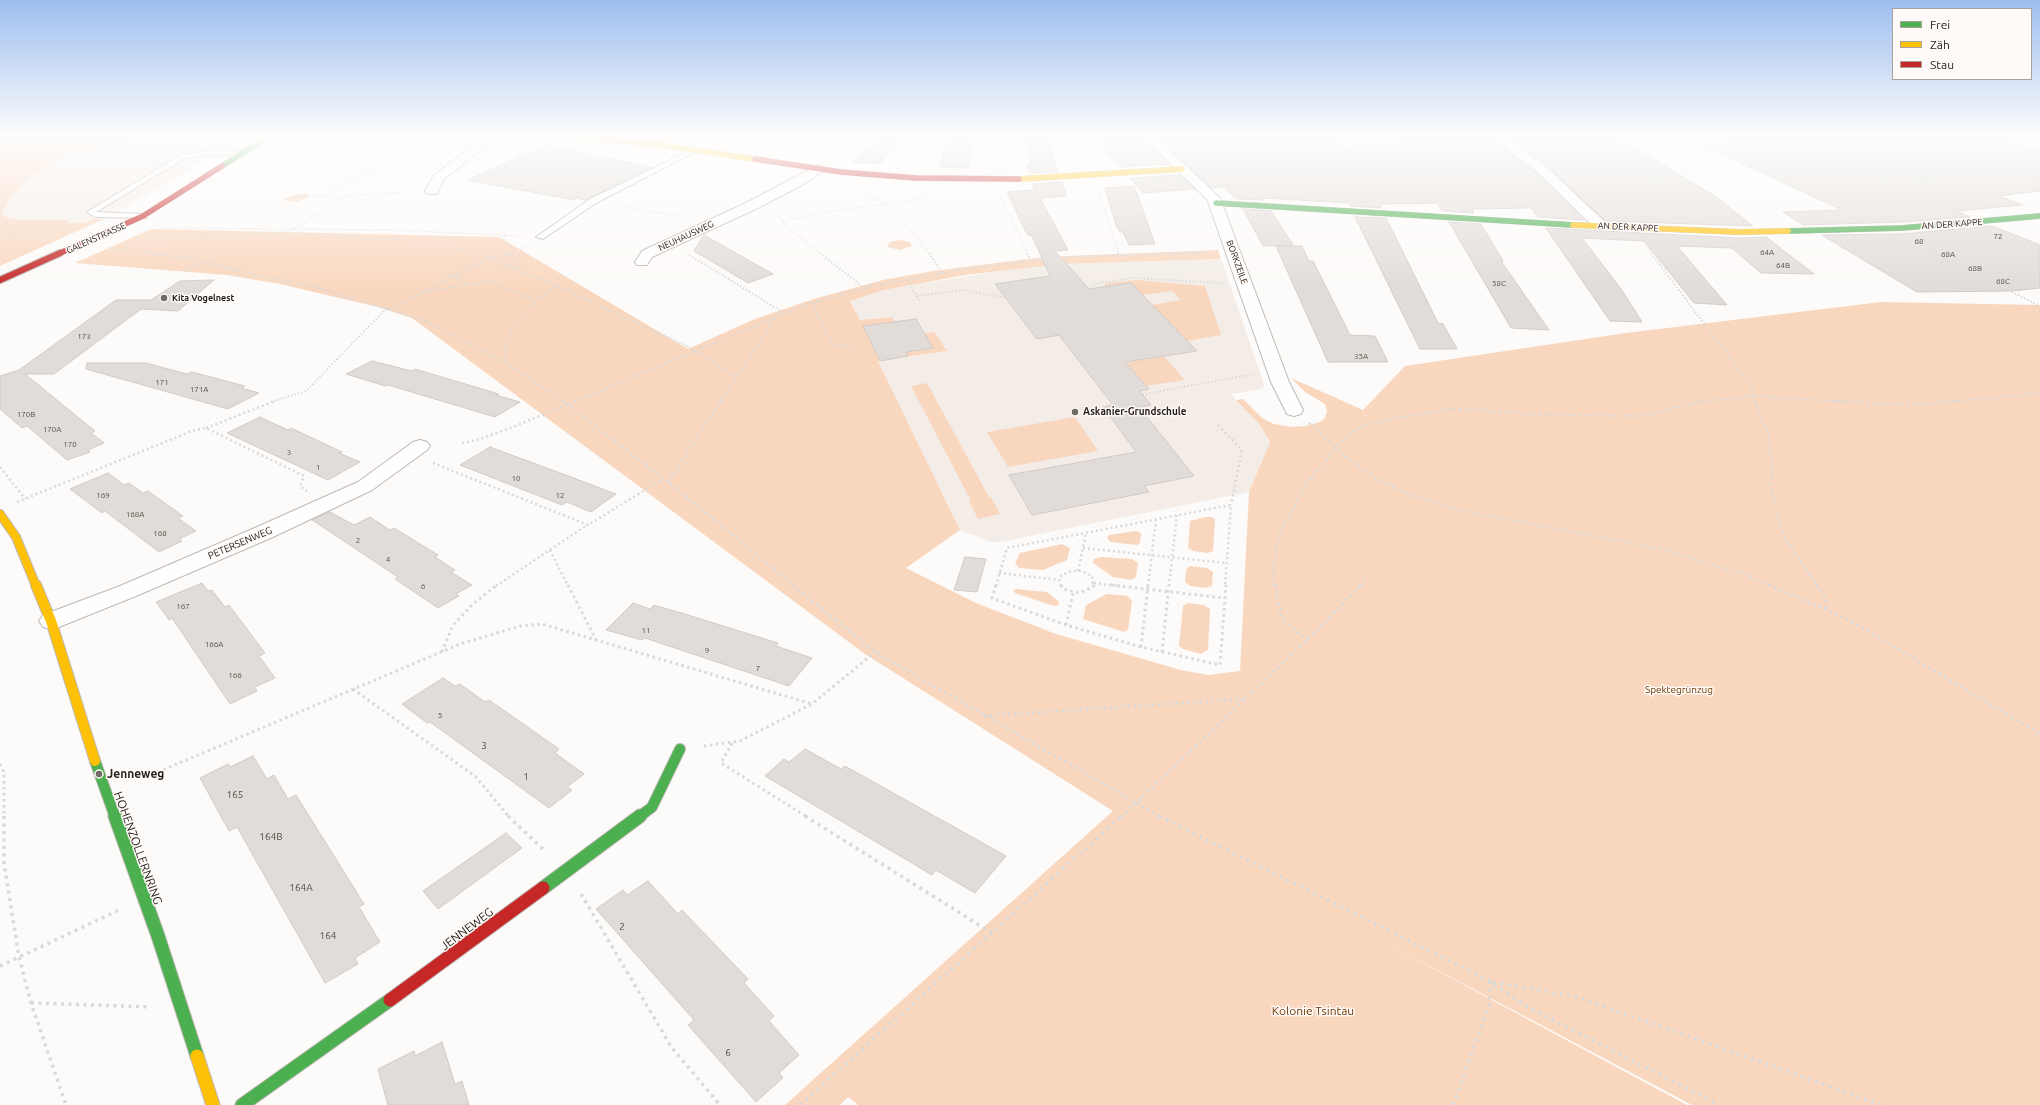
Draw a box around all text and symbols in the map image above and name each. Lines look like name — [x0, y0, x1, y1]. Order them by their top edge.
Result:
legend — [1892, 8, 2032, 80]
text: Frei — [1930, 18, 1950, 31]
text: Zäh — [1930, 38, 1950, 51]
text: Stau — [1930, 58, 1954, 71]
street label: AN DER KAPPE — [1921, 216, 1983, 232]
street label: NEUHAUSWEG — [657, 218, 715, 254]
street label: GALENSTRASSE — [65, 220, 127, 256]
street label: AN DER KAPPE — [1597, 220, 1659, 234]
house number: 72 — [1993, 231, 2003, 241]
house number: 68 — [1914, 236, 1924, 246]
street label: BORKZEILE — [1224, 239, 1250, 285]
house number: 64A — [1760, 247, 1774, 257]
house number: 68A — [1941, 249, 1955, 259]
house number: 64B — [1776, 260, 1790, 270]
house number: 68B — [1968, 263, 1982, 273]
house number: 68C — [1996, 276, 2010, 286]
house number: 58C — [1492, 278, 1506, 288]
marker: Kita Vogelnest — [159, 293, 169, 303]
place label: Kita Vogelnest — [172, 293, 234, 303]
house number: 173 — [77, 331, 91, 341]
house number: 35A — [1354, 351, 1368, 361]
house number: 171 — [155, 377, 169, 387]
house number: 171A — [190, 384, 208, 394]
place label: Askanier-Grundschule — [1083, 406, 1187, 418]
marker: Askanier-Grundschule — [1070, 407, 1080, 417]
house number: 170B — [17, 409, 35, 419]
house number: 170A — [43, 424, 61, 434]
house number: 170 — [63, 439, 77, 449]
house number: 3 — [287, 447, 291, 457]
house number: 1 — [316, 462, 320, 472]
house number: 10 — [511, 473, 521, 483]
house number: 169 — [96, 490, 110, 500]
house number: 12 — [555, 490, 565, 500]
house number: 168A — [126, 509, 144, 519]
street label: PETERSENWEG — [206, 524, 274, 562]
house number: 168 — [153, 528, 167, 538]
house number: 2 — [356, 535, 360, 545]
house number: 4 — [386, 554, 390, 564]
house number: 6 — [421, 581, 425, 591]
house number: 167 — [176, 601, 190, 611]
house number: 11 — [641, 625, 651, 635]
house number: 166A — [205, 639, 223, 649]
house number: 9 — [705, 645, 709, 655]
house number: 7 — [756, 663, 760, 673]
house number: 166 — [228, 670, 242, 680]
park label: Spektegrünzug — [1645, 684, 1713, 696]
house number: 5 — [438, 710, 442, 720]
house number: 3 — [481, 740, 487, 752]
place label: Jenneweg — [107, 767, 164, 781]
marker: Jenneweg — [94, 769, 104, 779]
house number: 1 — [523, 771, 529, 783]
street label: HOHENZOLLERNRING — [111, 789, 165, 907]
house number: 165 — [227, 789, 243, 801]
house number: 164B — [259, 831, 283, 843]
house number: 164A — [289, 882, 313, 894]
street label: JENNEWEG — [438, 905, 496, 953]
house number: 2 — [619, 921, 625, 933]
house number: 164 — [320, 930, 336, 942]
park label: Kolonie Tsintau — [1272, 1004, 1354, 1018]
house number: 6 — [725, 1047, 731, 1059]

